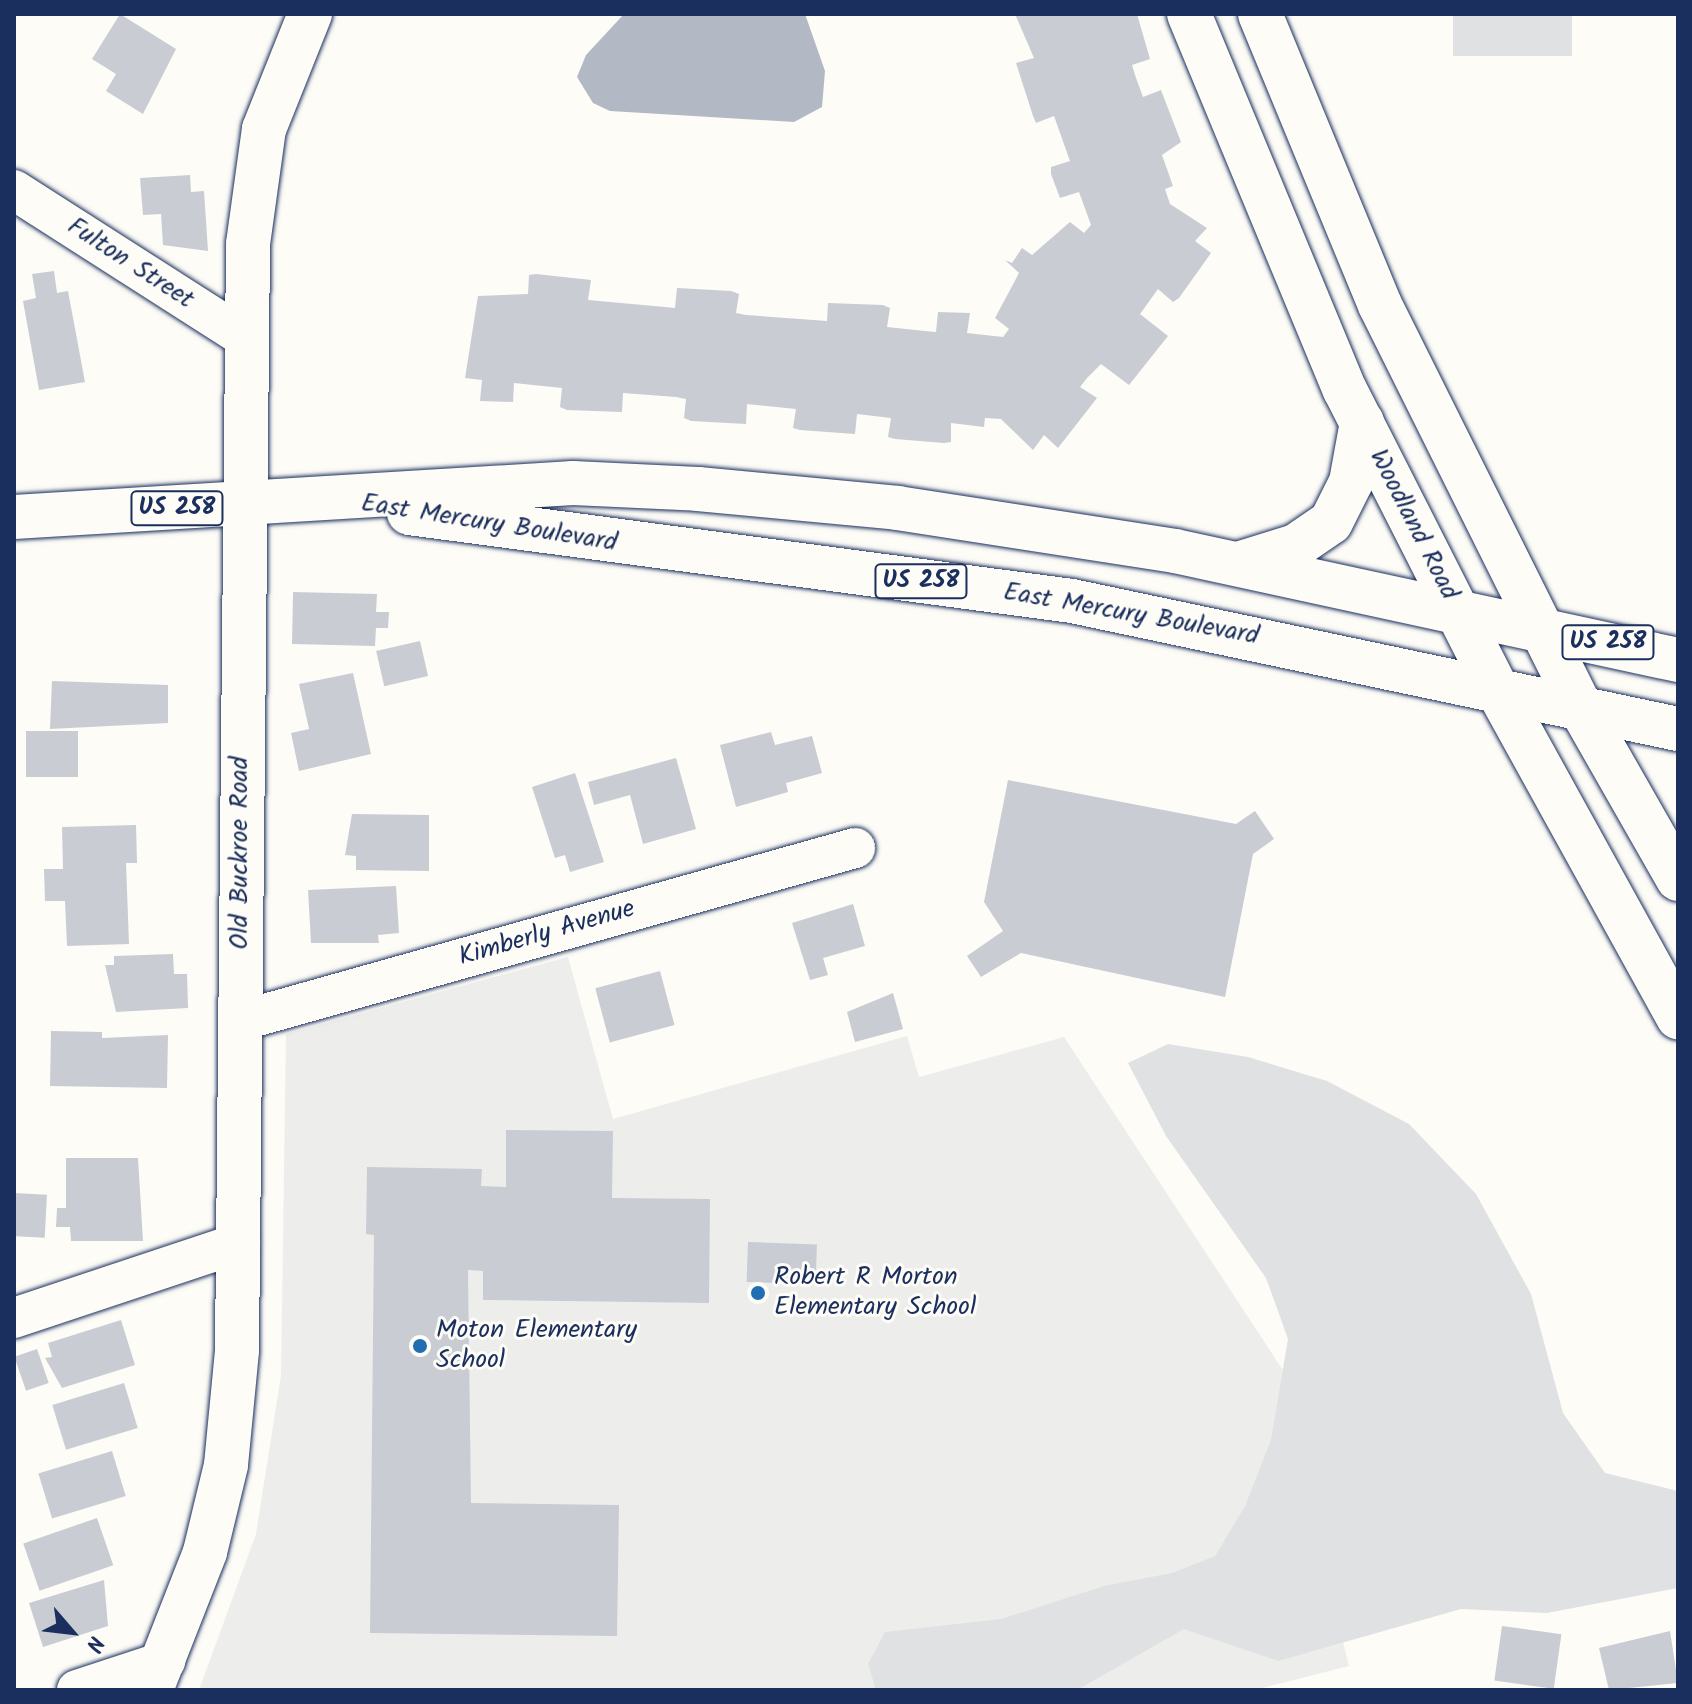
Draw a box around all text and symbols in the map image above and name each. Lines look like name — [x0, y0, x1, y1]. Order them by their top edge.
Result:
street label: Fulton Street — [61, 212, 199, 316]
street label: Woodland Road — [1362, 444, 1464, 606]
road number: US 258 — [129, 488, 225, 528]
street label: East Mercury Boulevard — [359, 488, 619, 560]
road number: US 258 — [873, 561, 969, 601]
street label: East Mercury Boulevard — [1001, 577, 1261, 653]
road number: US 258 — [1560, 622, 1656, 662]
street label: Old Buckroe Road — [225, 756, 257, 950]
street label: Kimberly Avenue — [455, 894, 639, 974]
place label: Robert R Morton Elementary School — [774, 1262, 976, 1324]
marker: Robert R Morton Elementary School — [749, 1284, 767, 1302]
place label: Moton Elementary School — [436, 1315, 637, 1376]
marker: Moton Elementary School — [411, 1337, 429, 1355]
north arrow — [32, 1592, 112, 1672]
text: N — [75, 1629, 112, 1658]

